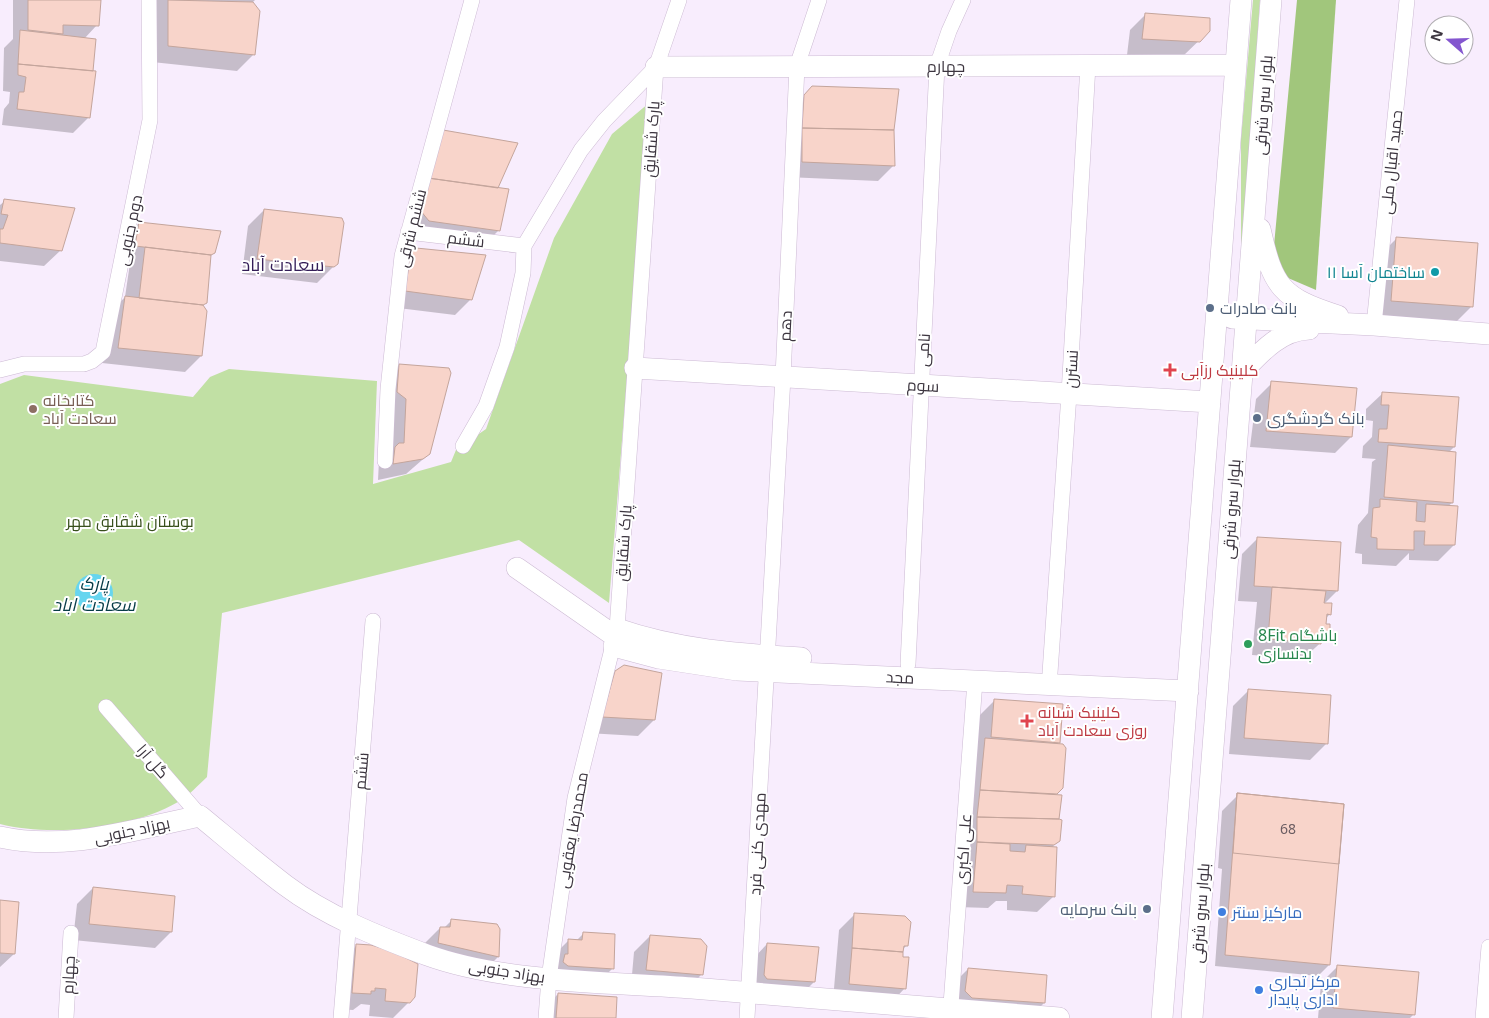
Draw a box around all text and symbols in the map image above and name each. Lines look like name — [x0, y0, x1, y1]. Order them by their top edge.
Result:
north arrow — [1424, 15, 1474, 65]
text: N — [1425, 27, 1447, 44]
street label: بلوار سرو شرقی — [1249, 54, 1277, 156]
street label: چهارم — [927, 55, 965, 78]
street label: پارک شقایق — [637, 99, 666, 178]
street label: حمید اقبال ملی — [1375, 109, 1407, 215]
street label: ششم شرقی — [391, 186, 432, 270]
street label: دوم جنوبی — [111, 193, 148, 268]
street label: ششم — [446, 226, 486, 253]
district label: سعادت آباد — [242, 252, 324, 276]
place label: ساختمان آسا ۱۱ — [1327, 261, 1425, 283]
marker: ساختمان آسا ۱۱ — [1429, 266, 1441, 278]
place label: بانک صادرات — [1220, 297, 1297, 319]
marker: بانک صادرات — [1204, 302, 1216, 314]
street label: دهم — [773, 310, 798, 342]
street label: نامی — [911, 333, 935, 367]
street label: نسترن — [1059, 349, 1083, 389]
place label: کلینیک رزآبی — [1181, 359, 1258, 381]
marker: کلینیک رزآبی — [1163, 363, 1177, 377]
street label: سوم — [906, 373, 940, 398]
place label: کتابخانه سعادت آباد — [43, 389, 117, 429]
marker: کتابخانه سعادت آباد — [27, 403, 39, 415]
place label: بانک گردشگری — [1267, 407, 1365, 429]
marker: بانک گردشگری — [1251, 412, 1263, 424]
street label: بلوار سرو شرقی — [1217, 458, 1245, 560]
street label: پارک شقایق — [609, 503, 638, 582]
park label: بوستان شقایق مهر — [65, 510, 194, 532]
water label: پارک سعادت اباد — [53, 571, 137, 616]
place label: 8Fit باشگاه بدنسازی — [1258, 624, 1337, 664]
marker: 8Fit باشگاه بدنسازی — [1242, 638, 1254, 650]
street label: مجد — [885, 665, 915, 689]
place label: کلینیک شبانه روزی سعادت آباد — [1038, 701, 1147, 741]
marker: کلینیک شبانه روزی سعادت آباد — [1020, 714, 1034, 728]
street label: گل آرا — [132, 739, 174, 783]
street label: ششم — [348, 751, 375, 791]
street label: محمدرضا یعقوبی — [551, 770, 593, 890]
street label: مهدی کنی فرد — [743, 792, 771, 896]
street label: بهزاد جنوبی — [92, 811, 172, 849]
street label: علی اکبری — [950, 813, 976, 885]
house number: 68 — [1280, 819, 1296, 838]
street label: بلوار سرو شرقی — [1186, 862, 1214, 964]
place label: بانک سرمایه — [1060, 898, 1137, 920]
place label: مارکیز سنتر — [1231, 901, 1302, 923]
marker: بانک سرمایه — [1141, 903, 1153, 915]
marker: مارکیز سنتر — [1216, 906, 1228, 918]
street label: بهزاد جنوبی — [467, 954, 547, 988]
street label: چهارم — [56, 955, 81, 995]
place label: مرکز تجاری اداری پایدار — [1268, 970, 1340, 1011]
marker: مرکز تجاری اداری پایدار — [1253, 984, 1265, 996]

